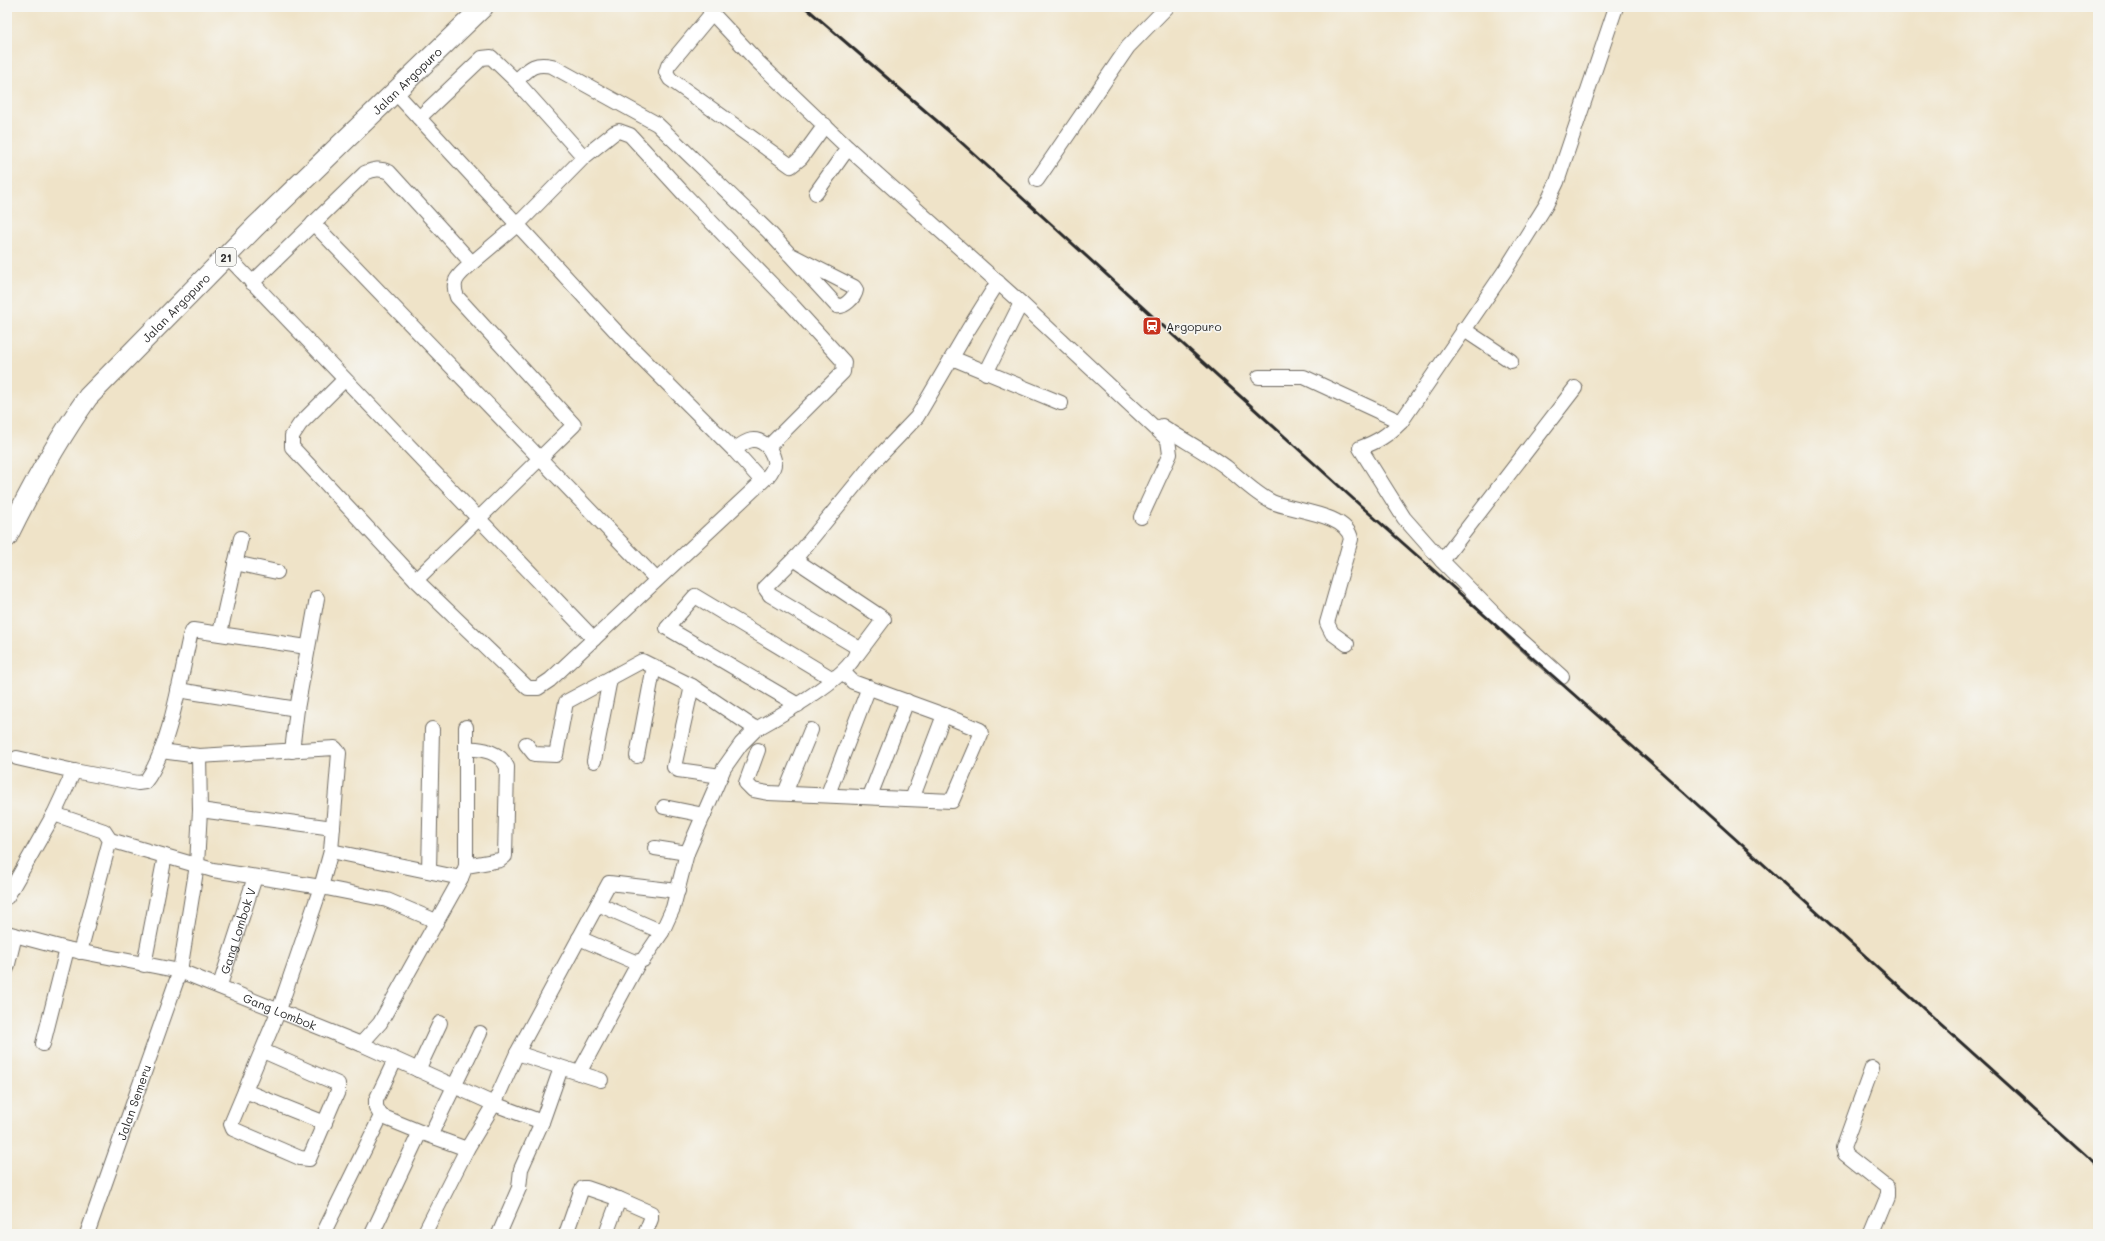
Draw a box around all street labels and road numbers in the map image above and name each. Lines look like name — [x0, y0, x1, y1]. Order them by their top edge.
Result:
street label: Jalan Argopuro — [369, 43, 445, 118]
road number: 21 — [216, 248, 236, 266]
street label: Jalan Argopuro — [138, 270, 213, 346]
street label: Gang Lombok V — [216, 885, 259, 976]
street label: Gang Lombok — [241, 989, 319, 1033]
street label: Jalan Semeru — [113, 1062, 154, 1142]

